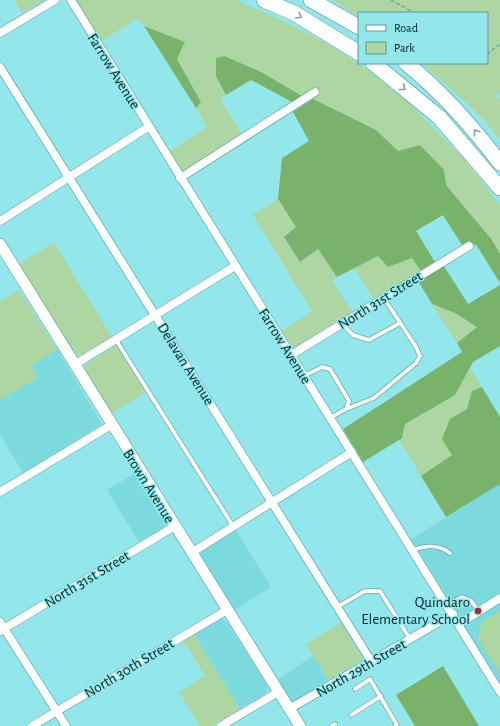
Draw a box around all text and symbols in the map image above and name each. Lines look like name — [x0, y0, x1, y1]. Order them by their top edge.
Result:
one-way arrow — [295, 12, 302, 19]
legend — [358, 12, 488, 64]
text: Road — [394, 22, 418, 34]
street label: Farrow Avenue — [84, 31, 143, 112]
text: Park — [394, 42, 415, 54]
one-way arrow — [398, 83, 405, 90]
one-way arrow — [474, 129, 481, 136]
street label: North 31st Street — [335, 268, 425, 332]
street label: Farrow Avenue — [255, 306, 314, 387]
street label: Delavan Avenue — [154, 320, 217, 408]
street label: Brown Avenue — [120, 447, 177, 526]
street label: North 31st Street — [42, 548, 133, 611]
place label: Quindaro Elementary School — [361, 595, 470, 627]
marker: Quindaro Elementary School — [473, 606, 483, 616]
street label: North 30th Street — [82, 636, 177, 701]
street label: North 29th Street — [314, 637, 409, 700]

